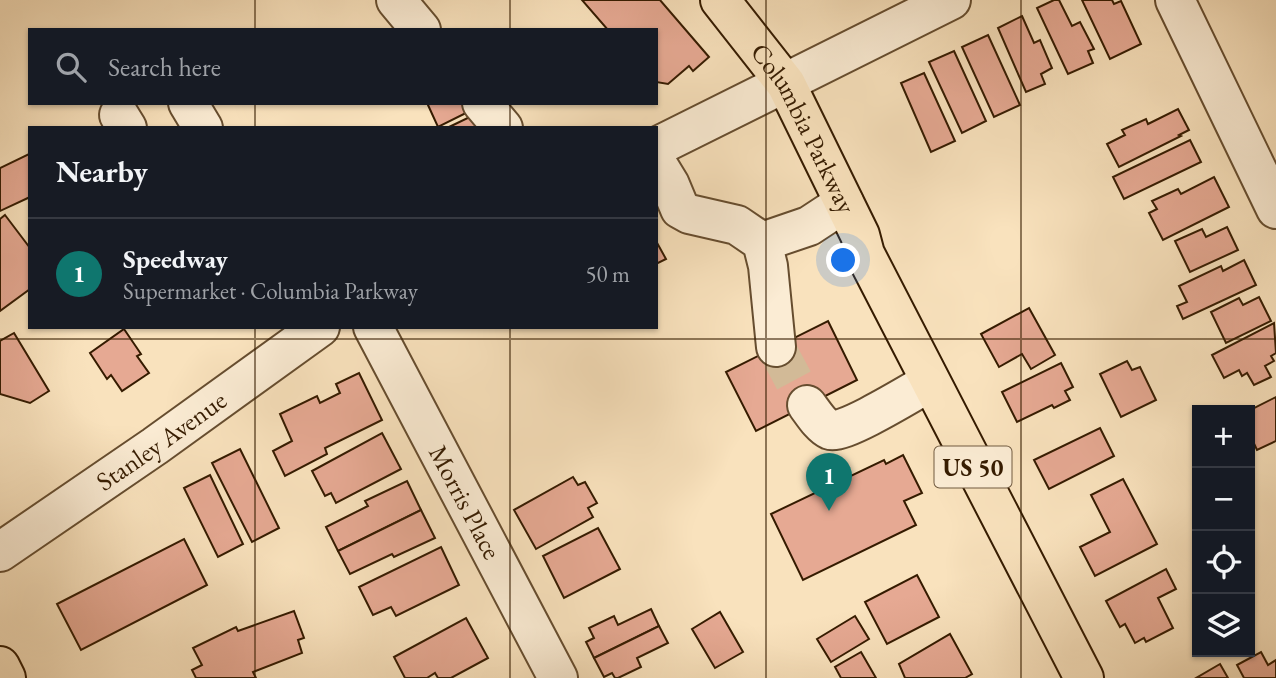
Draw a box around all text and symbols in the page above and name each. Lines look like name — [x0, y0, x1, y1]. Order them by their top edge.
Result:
search box — [28, 28, 658, 105]
street label: Columbia Parkway — [743, 36, 864, 220]
icon: search — [52, 48, 90, 86]
text: Search here — [108, 50, 221, 84]
text: Nearby — [56, 152, 148, 191]
text: Speedway — [123, 242, 228, 276]
your location — [826, 243, 860, 277]
text: 1 — [73, 259, 85, 289]
text: 50 m — [585, 259, 630, 289]
text: Supermarket · Columbia Parkway — [123, 276, 418, 306]
street label: Stanley Avenue — [89, 383, 233, 498]
map controls — [1192, 405, 1255, 657]
button: + — [1192, 405, 1255, 468]
street label: Morris Place — [421, 439, 509, 565]
road number: US 50 — [934, 446, 1012, 488]
pin: 1 — [806, 453, 852, 511]
button: − — [1192, 468, 1255, 531]
button: locate — [1192, 531, 1255, 594]
button: layers — [1192, 594, 1255, 657]

